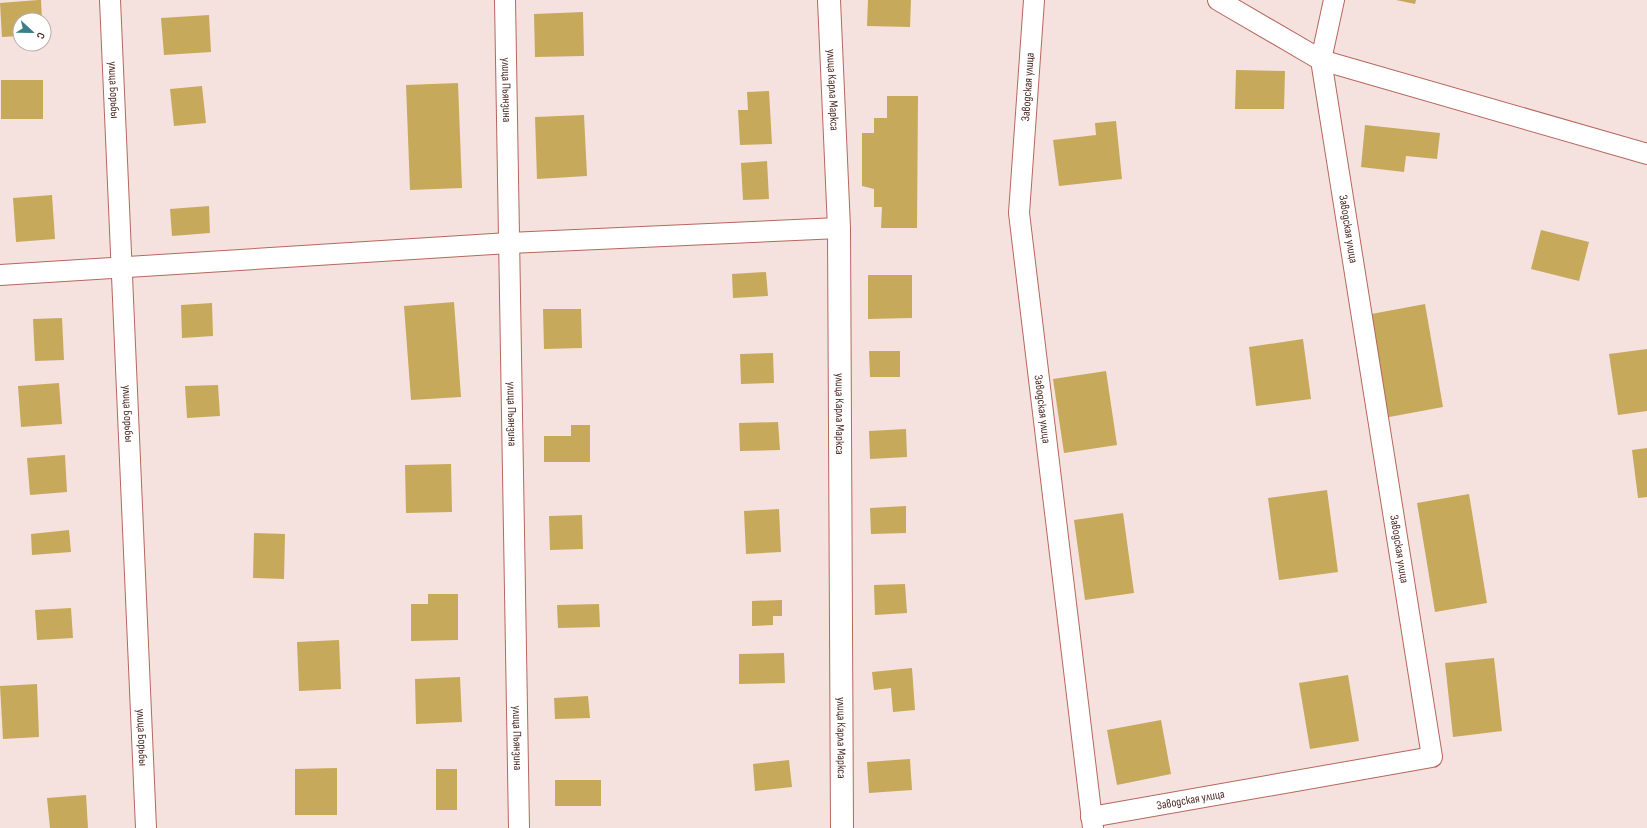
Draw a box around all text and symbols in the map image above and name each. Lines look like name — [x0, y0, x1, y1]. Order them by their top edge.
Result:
north arrow — [12, 12, 52, 52]
text: С — [34, 31, 48, 41]
street label: улица Карла Маркса — [824, 49, 842, 131]
street label: Заводская улица — [1018, 52, 1038, 122]
street label: улица Пьянзина — [498, 57, 515, 123]
street label: улица Борьбы — [105, 61, 123, 119]
street label: Заводская улица — [1335, 194, 1361, 265]
street label: улица Карла Маркса — [832, 373, 848, 455]
street label: Заводская улица — [1031, 374, 1054, 445]
street label: улица Пьянзина — [504, 381, 520, 447]
street label: улица Борьбы — [119, 385, 137, 443]
street label: Заводская улица — [1386, 514, 1412, 585]
street label: улица Карла Маркса — [834, 697, 849, 779]
street label: улица Пьянзина — [509, 705, 526, 771]
street label: улица Борьбы — [133, 708, 151, 766]
street label: Заводская улица — [1155, 786, 1226, 813]

